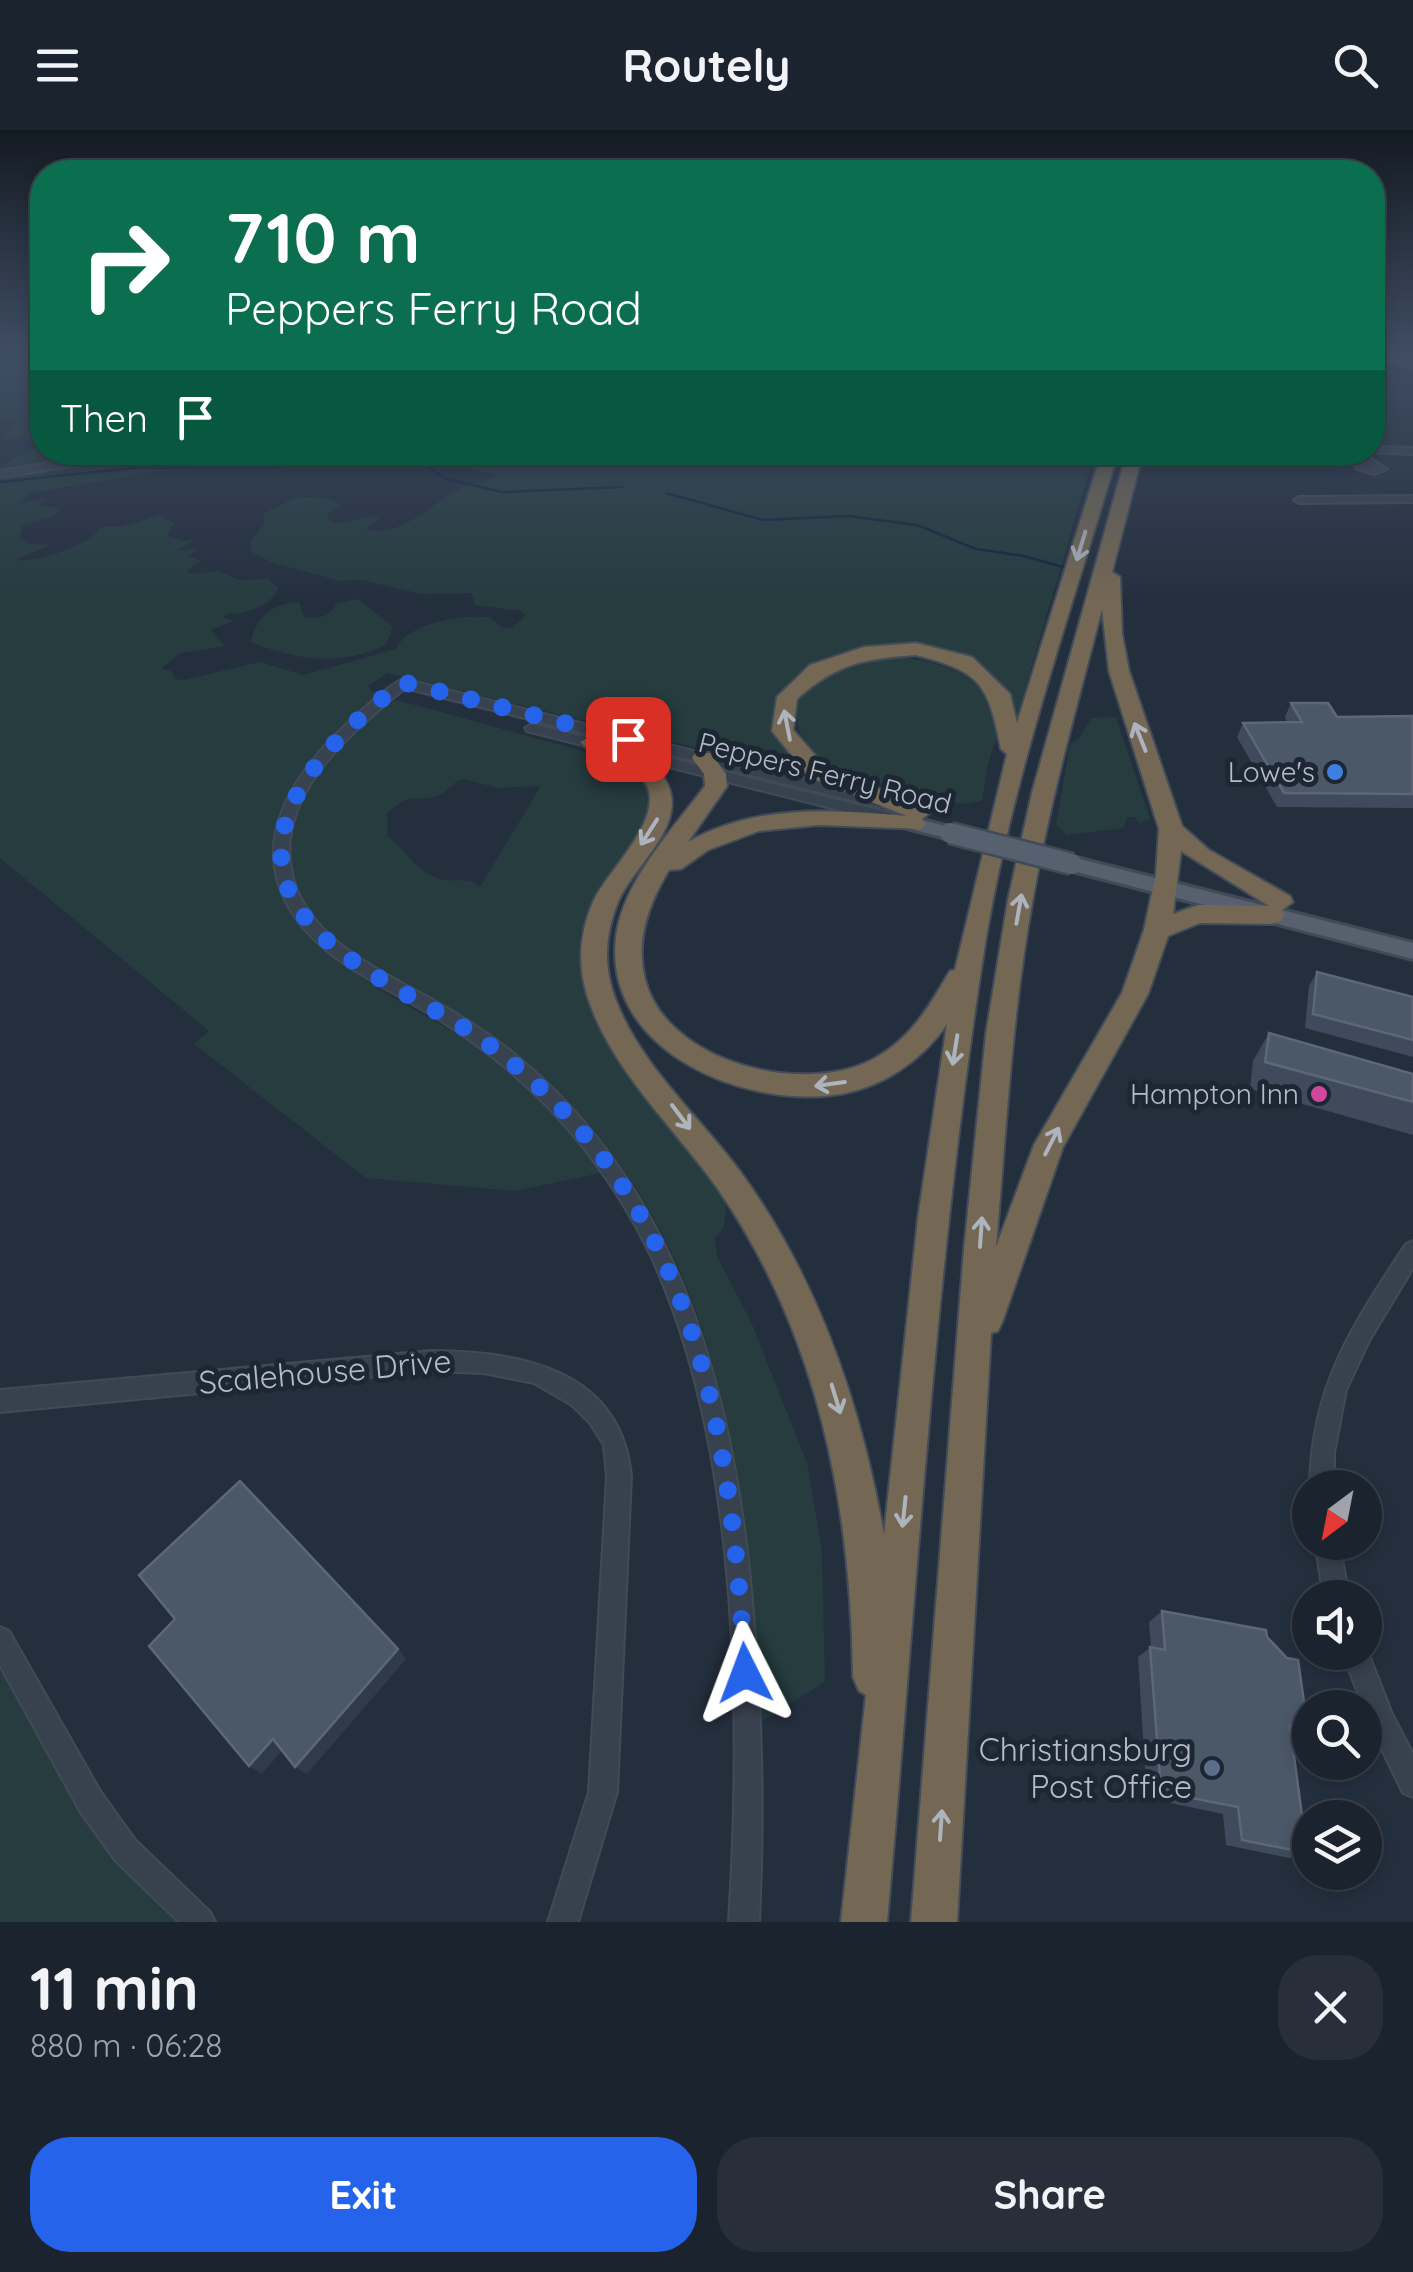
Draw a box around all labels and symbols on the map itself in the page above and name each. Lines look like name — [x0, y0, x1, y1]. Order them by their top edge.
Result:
one-way arrow — [1071, 529, 1089, 561]
pin — [586, 697, 671, 782]
one-way arrow — [777, 709, 796, 742]
one-way arrow — [1129, 722, 1147, 753]
street label: Peppers Ferry Road — [695, 724, 955, 821]
place label: Lowe's — [1228, 754, 1315, 789]
marker: Lowe's — [1324, 761, 1346, 783]
one-way arrow — [639, 817, 660, 846]
one-way arrow — [1010, 893, 1029, 926]
one-way arrow — [946, 1033, 964, 1066]
one-way arrow — [814, 1075, 847, 1093]
place label: Hampton Inn — [1130, 1076, 1299, 1111]
marker: Hampton Inn — [1308, 1083, 1330, 1105]
one-way arrow — [670, 1103, 691, 1130]
one-way arrow — [1043, 1126, 1062, 1156]
one-way arrow — [972, 1216, 991, 1248]
street label: Scalehouse Drive — [197, 1340, 453, 1402]
one-way arrow — [829, 1383, 847, 1415]
north arrow — [1292, 1470, 1382, 1560]
one-way arrow — [895, 1496, 914, 1528]
position arrow — [693, 1621, 797, 1725]
place label: Christiansburg Post Office — [979, 1729, 1192, 1806]
marker: Christiansburg Post Office — [1201, 1757, 1223, 1779]
one-way arrow — [932, 1809, 951, 1841]

